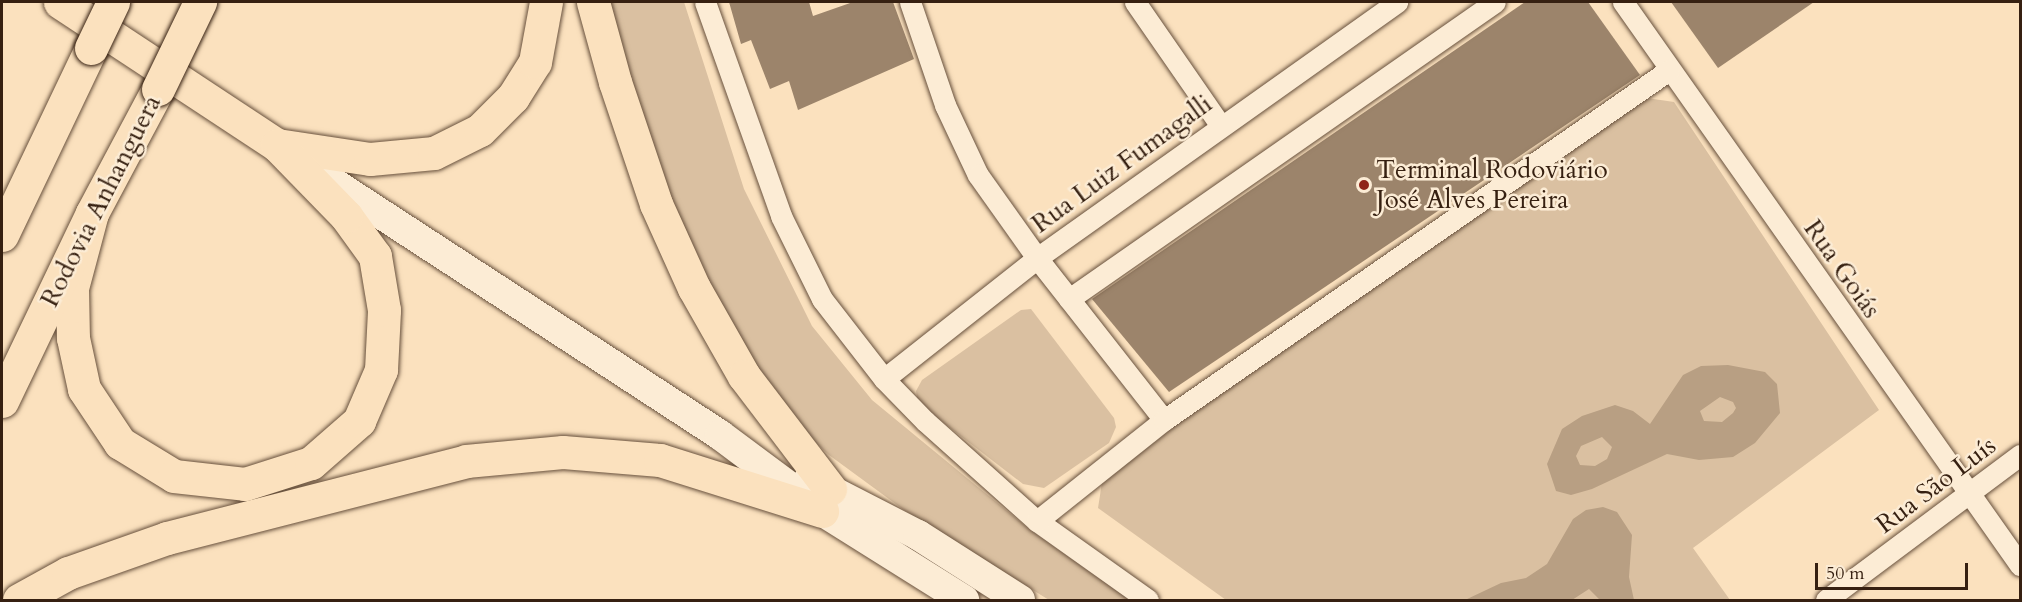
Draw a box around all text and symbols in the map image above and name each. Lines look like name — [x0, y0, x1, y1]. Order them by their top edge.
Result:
street label: Rua Luiz Fumagalli — [1026, 88, 1218, 240]
street label: Rodovia Anhanguera — [34, 90, 168, 312]
place label: Terminal Rodoviário José Alves Pereira — [1376, 154, 1608, 216]
marker: Terminal Rodoviário José Alves Pereira — [1357, 178, 1371, 192]
street label: Rua Goiás — [1797, 214, 1887, 324]
street label: Rua São Luís — [1870, 430, 2002, 540]
scale bar — [1818, 551, 1971, 589]
text: 50 m — [1826, 561, 1865, 586]

